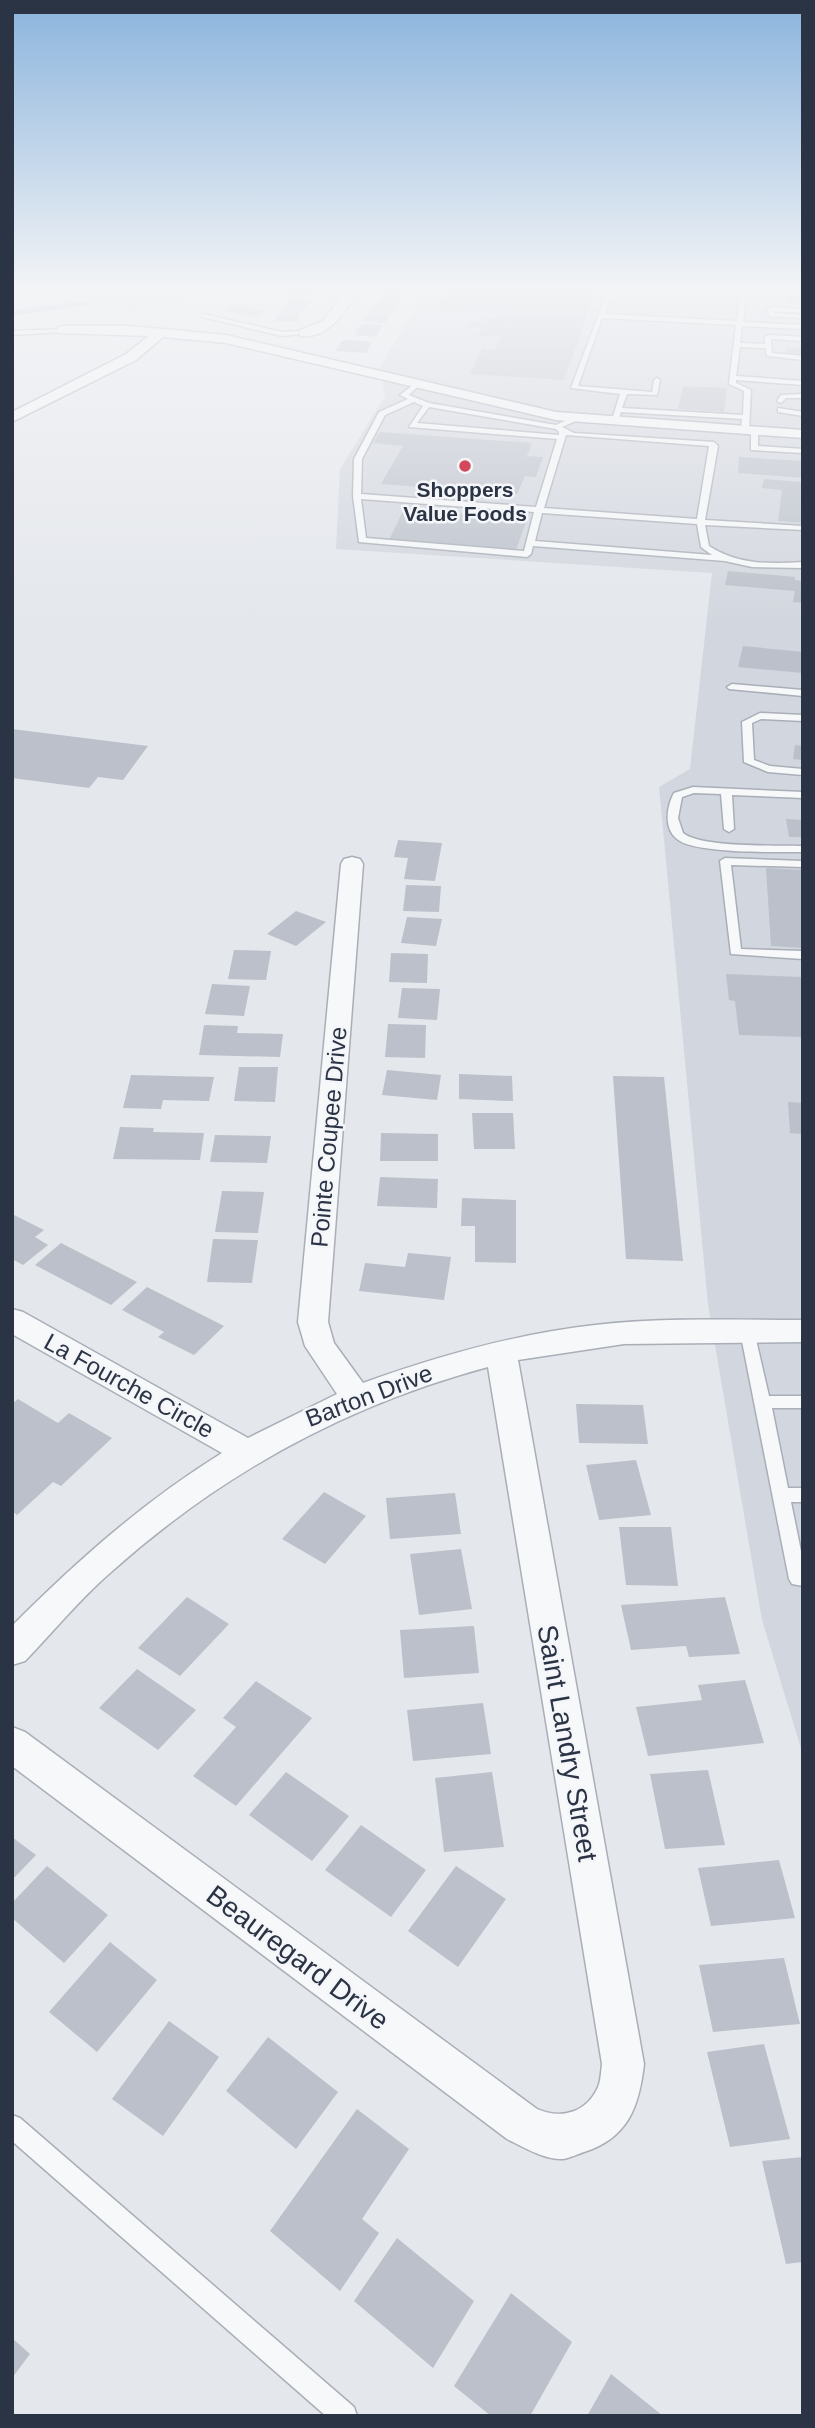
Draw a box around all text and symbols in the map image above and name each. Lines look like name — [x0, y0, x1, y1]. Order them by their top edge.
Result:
marker: Shoppers Value Foods — [457, 458, 473, 474]
place label: Shoppers Value Foods — [403, 478, 527, 525]
street label: Pointe Coupee Drive — [305, 1025, 352, 1248]
street label: La Fourche Circle — [40, 1328, 219, 1443]
street label: Barton Drive — [302, 1359, 436, 1432]
street label: Saint Landry Street — [531, 1622, 604, 1864]
street label: Beauregard Drive — [201, 1879, 395, 2036]

